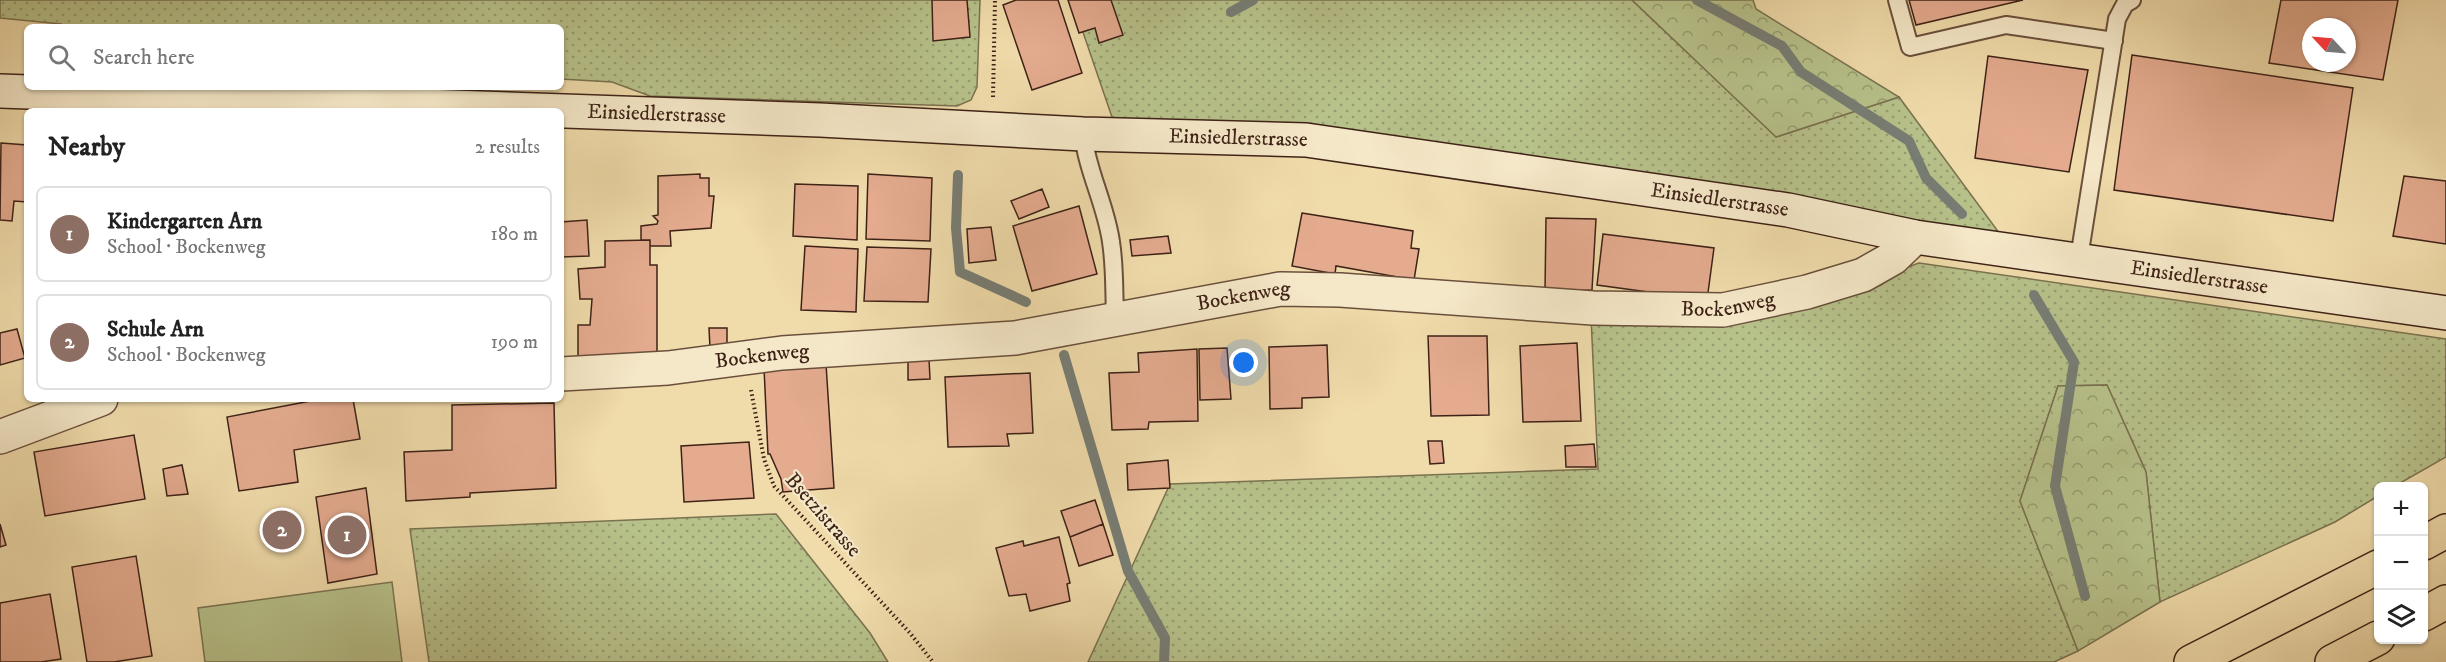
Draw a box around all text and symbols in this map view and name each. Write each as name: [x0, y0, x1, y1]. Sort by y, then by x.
north arrow: [2302, 18, 2356, 72]
search box: [24, 24, 564, 90]
icon: search: [45, 41, 78, 74]
text: Search here: [93, 44, 195, 71]
street label: Einsiedlerstrasse: [587, 99, 727, 130]
street label: Einsiedlerstrasse: [1168, 123, 1308, 153]
text: Nearby: [48, 131, 125, 164]
text: 2 results: [475, 135, 540, 160]
street label: Einsiedlerstrasse: [1649, 177, 1791, 223]
text: Kindergarten Arn: [107, 208, 262, 235]
text: 1: [66, 222, 73, 247]
text: 180 m: [491, 222, 538, 247]
text: School · Bockenweg: [107, 235, 265, 260]
street label: Einsiedlerstrasse: [2129, 255, 2270, 300]
street label: Bockenweg: [1195, 276, 1291, 317]
street label: Bockenweg: [1681, 286, 1778, 323]
text: Schule Arn: [107, 316, 204, 343]
text: 2: [65, 330, 74, 355]
text: 190 m: [491, 330, 538, 355]
street label: Bockenweg: [713, 338, 811, 375]
text: School · Bockenweg: [107, 343, 265, 368]
your location: [1229, 348, 1258, 377]
street label: Bsetzistrasse: [779, 467, 867, 563]
map controls: [2374, 482, 2428, 644]
button: +: [2374, 482, 2428, 536]
pin: 2: [262, 508, 302, 552]
pin: 1: [328, 512, 366, 558]
button: −: [2374, 536, 2428, 590]
button: layers: [2374, 590, 2428, 644]

